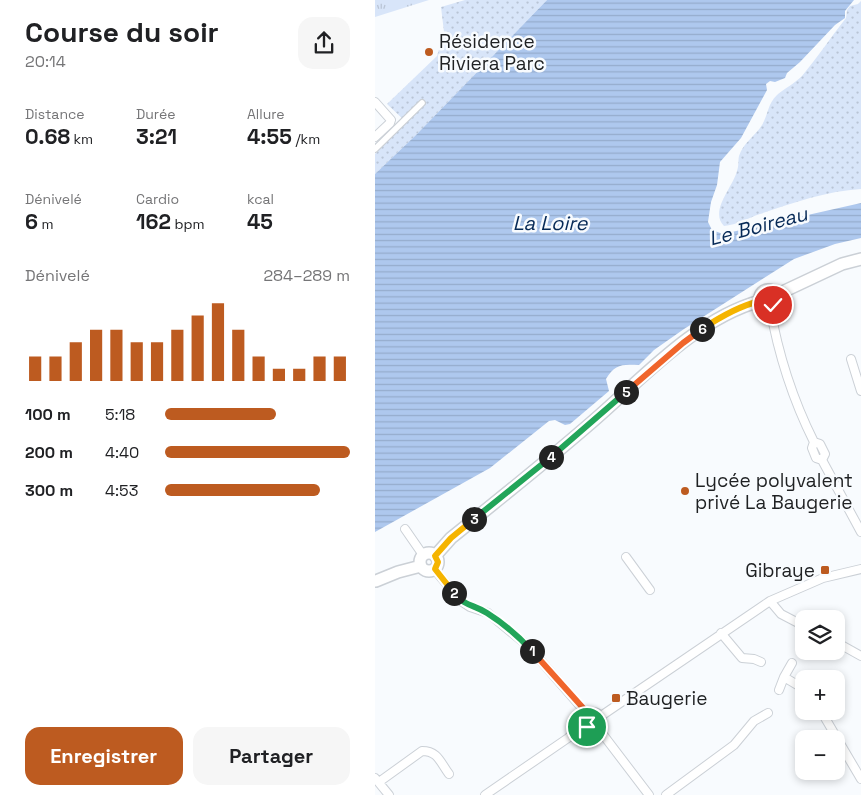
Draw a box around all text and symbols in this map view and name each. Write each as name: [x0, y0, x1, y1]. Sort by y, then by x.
text: Course du soir: [25, 14, 219, 50]
button: share: [298, 17, 350, 69]
place label: Résidence Riviera Parc: [439, 29, 545, 76]
marker: Résidence Riviera Parc: [423, 46, 435, 58]
text: 20:14: [25, 51, 66, 72]
text: Distance: [25, 105, 85, 123]
text: Durée: [136, 105, 175, 123]
text: Allure: [247, 105, 285, 123]
text: 0.68: [25, 123, 70, 150]
text: 3:21: [136, 123, 177, 150]
text: 4:55: [247, 123, 292, 150]
text: km: [70, 130, 93, 148]
text: /km: [292, 130, 320, 148]
text: Dénivelé: [25, 190, 82, 208]
text: Cardio: [136, 190, 179, 208]
text: kcal: [247, 190, 274, 208]
water label: Le Boireau: [706, 200, 812, 252]
text: 6: [25, 208, 38, 235]
text: 162: [136, 208, 171, 235]
text: 45: [247, 208, 273, 235]
water label: La Loire: [513, 210, 588, 236]
text: m: [38, 215, 54, 233]
text: bpm: [171, 215, 205, 233]
text: Dénivelé: [25, 265, 90, 286]
text: 284–289 m: [263, 265, 350, 286]
pin: [752, 284, 794, 326]
icon: check: [759, 291, 787, 319]
pin: 6: [689, 316, 715, 342]
text: 6: [698, 320, 707, 338]
pin: 5: [613, 380, 639, 404]
text: 5: [622, 383, 631, 401]
text: 100 m: [25, 404, 71, 425]
text: 5:18: [105, 404, 135, 425]
text: 200 m: [25, 442, 73, 463]
text: 4:40: [105, 442, 139, 463]
pin: 4: [539, 444, 563, 470]
text: 4: [547, 448, 556, 466]
place label: Lycée polyvalent privé La Baugerie: [695, 468, 853, 515]
text: 300 m: [25, 480, 73, 501]
text: 4:53: [105, 480, 138, 501]
marker: Lycée polyvalent privé La Baugerie: [679, 485, 691, 497]
pin: 3: [461, 506, 487, 532]
text: 3: [470, 510, 479, 528]
place label: Gibraye: [745, 558, 815, 583]
marker: Gibraye: [819, 564, 831, 576]
pin: 2: [441, 580, 467, 606]
text: 2: [450, 584, 459, 602]
map controls: [795, 610, 845, 780]
button: layers: [795, 610, 845, 660]
pin: 1: [519, 638, 545, 664]
text: 1: [529, 642, 536, 660]
button: +: [795, 670, 845, 720]
place label: Baugerie: [626, 686, 707, 711]
marker: Baugerie: [610, 692, 622, 704]
pin: [566, 706, 608, 748]
icon: arrive: [573, 713, 601, 741]
button: Enregistrer: [25, 727, 183, 785]
button: Partager: [193, 727, 350, 785]
button: −: [795, 730, 845, 780]

